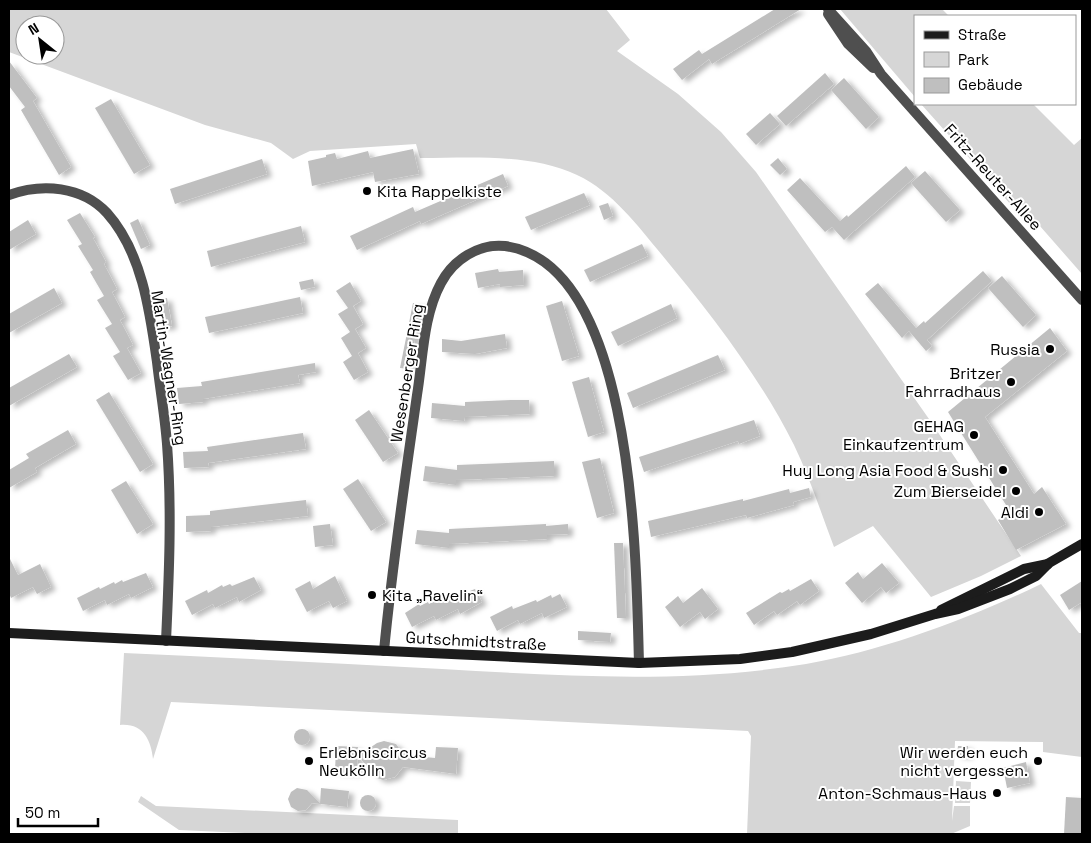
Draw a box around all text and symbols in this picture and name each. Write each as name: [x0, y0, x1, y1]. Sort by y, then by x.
north arrow: [15, 15, 65, 65]
legend: [914, 15, 1076, 105]
text: N: [25, 19, 42, 39]
text: Straße: [958, 25, 1007, 44]
text: Park: [958, 50, 989, 69]
text: Gebäude: [958, 75, 1023, 94]
street label: Fritz-Reuter-Allee: [939, 119, 1047, 235]
place label: Kita Rappelkiste: [377, 181, 502, 202]
marker: Kita Rappelkiste: [361, 185, 373, 197]
street label: Martin-Wagner-Ring: [146, 289, 192, 447]
street label: Wesenberger Ring: [386, 302, 428, 444]
place label: Russia: [990, 339, 1040, 360]
marker: Russia: [1044, 343, 1056, 355]
place label: Britzer Fahrradhaus: [905, 363, 1001, 402]
marker: Britzer Fahrradhaus: [1005, 376, 1017, 388]
place label: GEHAG Einkaufzentrum: [843, 416, 964, 455]
marker: GEHAG Einkaufzentrum: [968, 429, 980, 441]
place label: Huy Long Asia Food & Sushi: [782, 460, 993, 481]
marker: Huy Long Asia Food & Sushi: [997, 464, 1009, 476]
place label: Zum Bierseidel: [894, 481, 1006, 502]
marker: Zum Bierseidel: [1010, 485, 1022, 497]
place label: Aldi: [1001, 502, 1029, 523]
marker: Aldi: [1033, 506, 1045, 518]
place label: Kita „Ravelin“: [382, 585, 483, 606]
marker: Kita „Ravelin“: [366, 589, 378, 601]
street label: Gutschmidtstraße: [405, 627, 547, 655]
place label: Erlebniscircus Neukölln: [319, 742, 427, 781]
place label: Wir werden euch nicht vergessen.: [900, 742, 1028, 781]
marker: Erlebniscircus Neukölln: [303, 755, 315, 767]
marker: Wir werden euch nicht vergessen.: [1032, 755, 1044, 767]
place label: Anton-Schmaus-Haus: [818, 783, 987, 804]
marker: Anton-Schmaus-Haus: [991, 787, 1003, 799]
scale bar: [18, 796, 98, 828]
text: 50 m: [25, 803, 60, 822]

